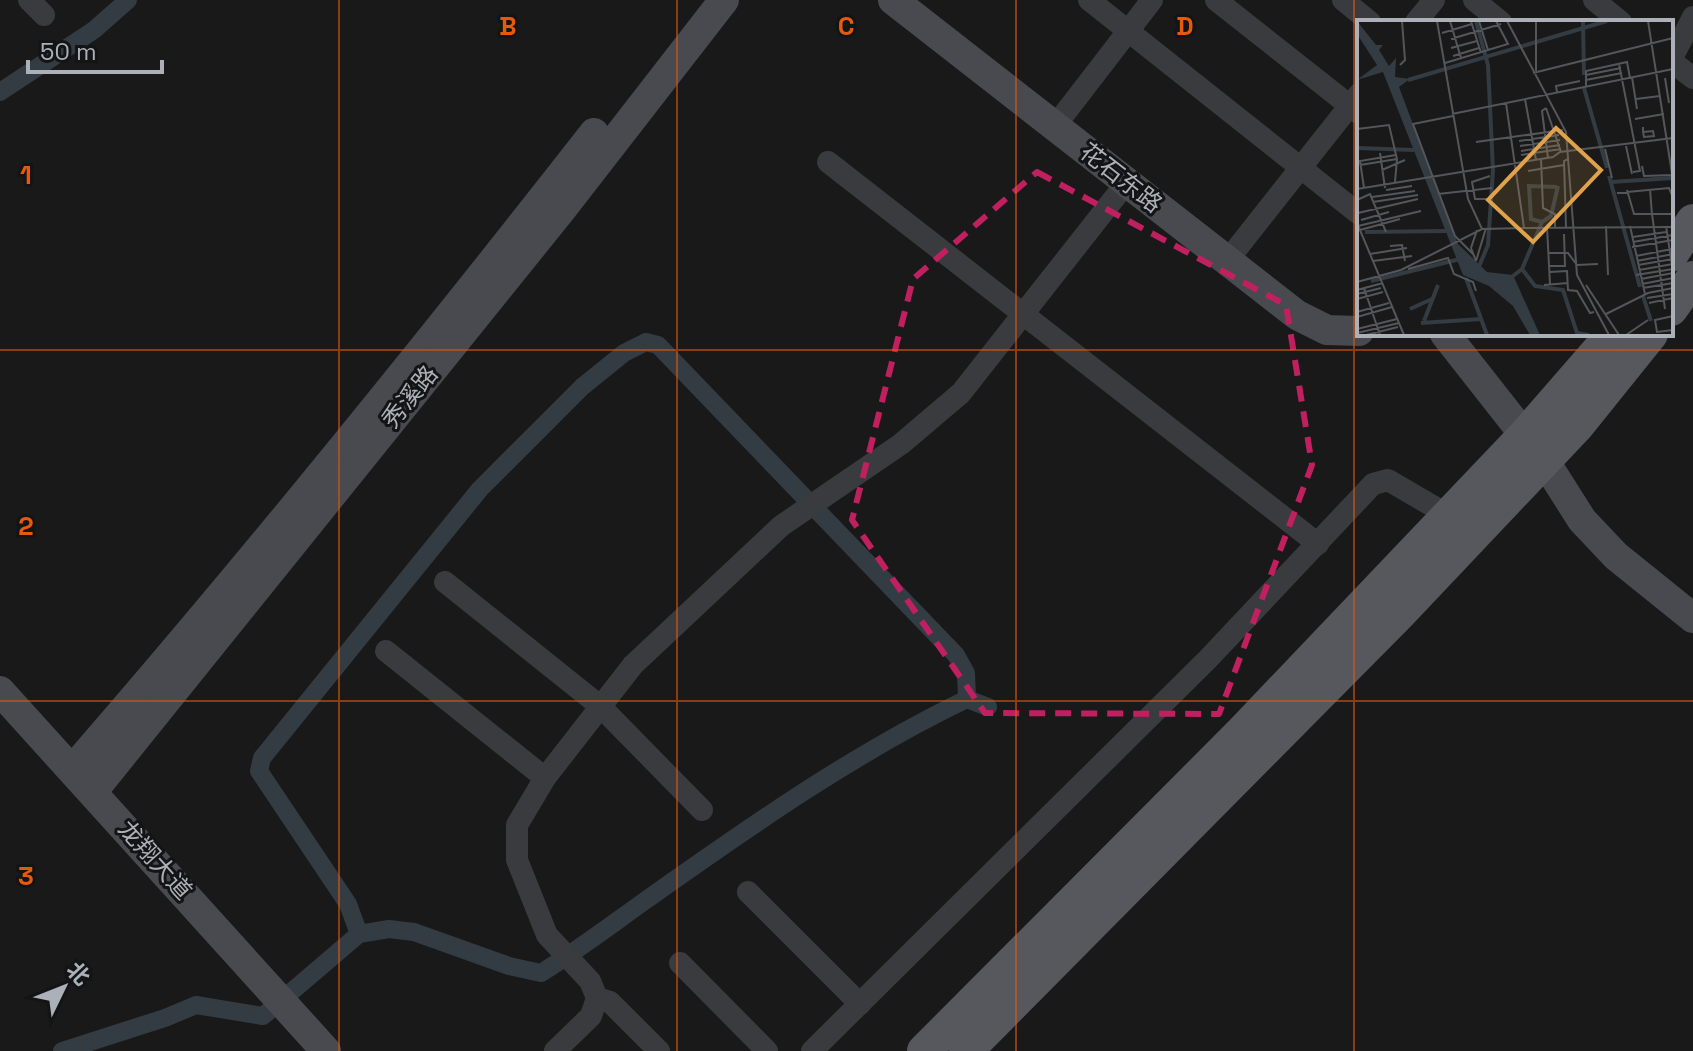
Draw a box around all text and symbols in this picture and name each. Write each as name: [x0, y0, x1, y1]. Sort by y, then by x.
text: B: [499, 9, 517, 43]
text: C: [838, 9, 854, 43]
text: D: [1176, 9, 1194, 43]
inset map: [1357, 20, 1673, 336]
scale bar: [28, 24, 162, 74]
text: 50 m: [40, 36, 97, 67]
street label: 花石东路: [1074, 136, 1169, 219]
text: 1: [20, 158, 32, 192]
street label: 秀溪路: [375, 359, 444, 434]
text: 2: [18, 509, 34, 543]
street label: 龙翔大道: [112, 814, 199, 906]
text: 3: [18, 859, 34, 893]
north arrow: [24, 947, 104, 1027]
text: 北: [61, 956, 96, 991]

